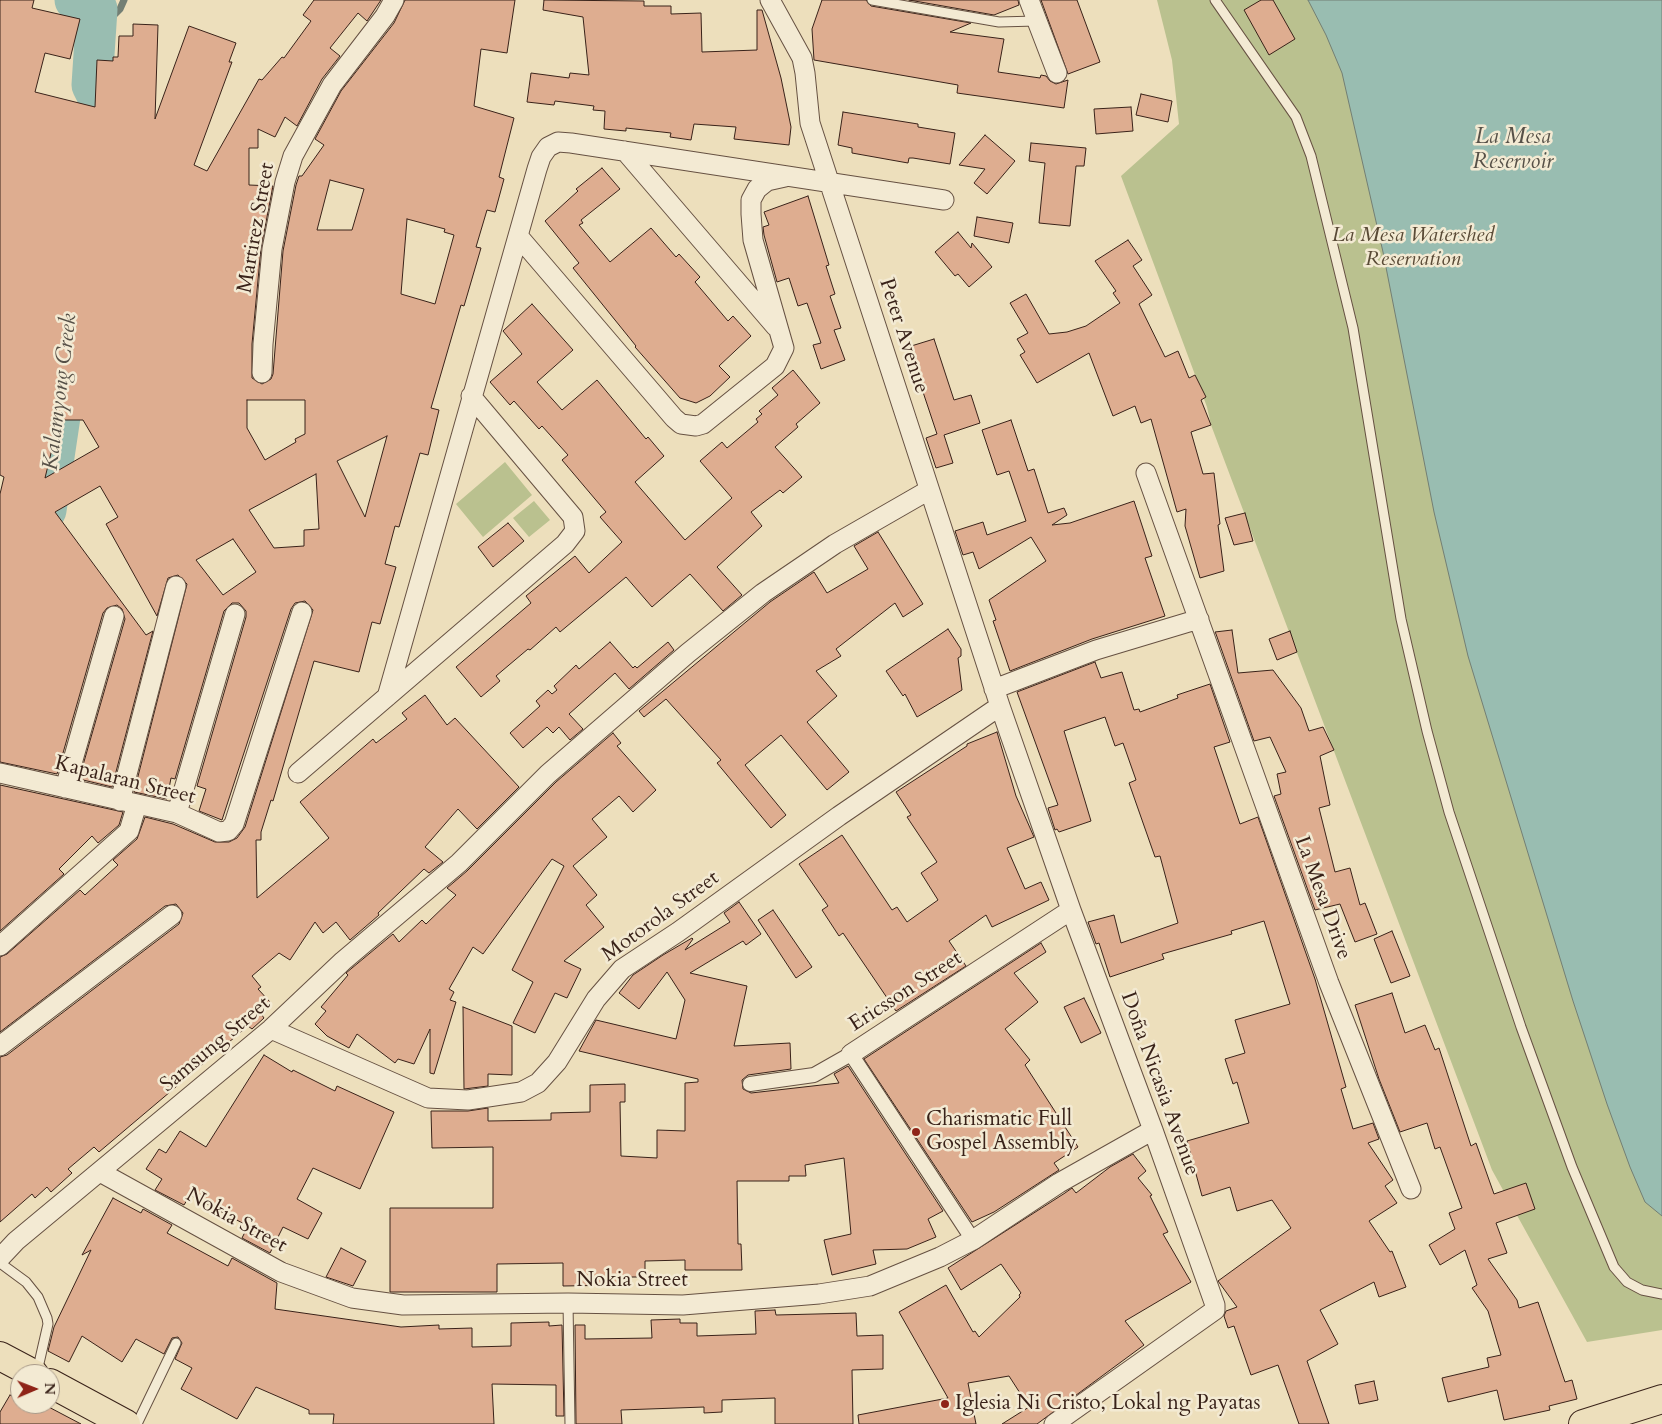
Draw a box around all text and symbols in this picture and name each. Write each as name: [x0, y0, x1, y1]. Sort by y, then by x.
water label: La Mesa Reservoir: [1473, 125, 1553, 176]
street label: Martirez Street: [233, 161, 281, 295]
park label: La Mesa Watershed Reservation: [1332, 223, 1494, 273]
street label: Peter Avenue: [873, 275, 933, 397]
water label: Kalamyong Creek: [38, 312, 84, 472]
street label: Kapalaran Street: [52, 751, 198, 811]
street label: La Mesa Drive: [1288, 833, 1356, 963]
street label: Motorola Street: [597, 866, 725, 968]
street label: Ericsson Street: [845, 946, 967, 1038]
street label: Doña Nicasia Avenue: [1114, 989, 1204, 1179]
street label: Samsung Street: [156, 992, 276, 1098]
place label: Charismatic Full Gospel Assembly: [926, 1107, 1077, 1157]
marker: Charismatic Full Gospel Assembly: [910, 1126, 922, 1138]
street label: Nokia Street: [181, 1183, 291, 1259]
street label: Nokia Street: [576, 1268, 688, 1294]
north arrow: [10, 1364, 60, 1414]
text: N: [40, 1383, 59, 1395]
place label: Iglesia Ni Cristo, Lokal ng Payatas: [955, 1391, 1261, 1417]
marker: Iglesia Ni Cristo, Lokal ng Payatas: [939, 1398, 951, 1410]

